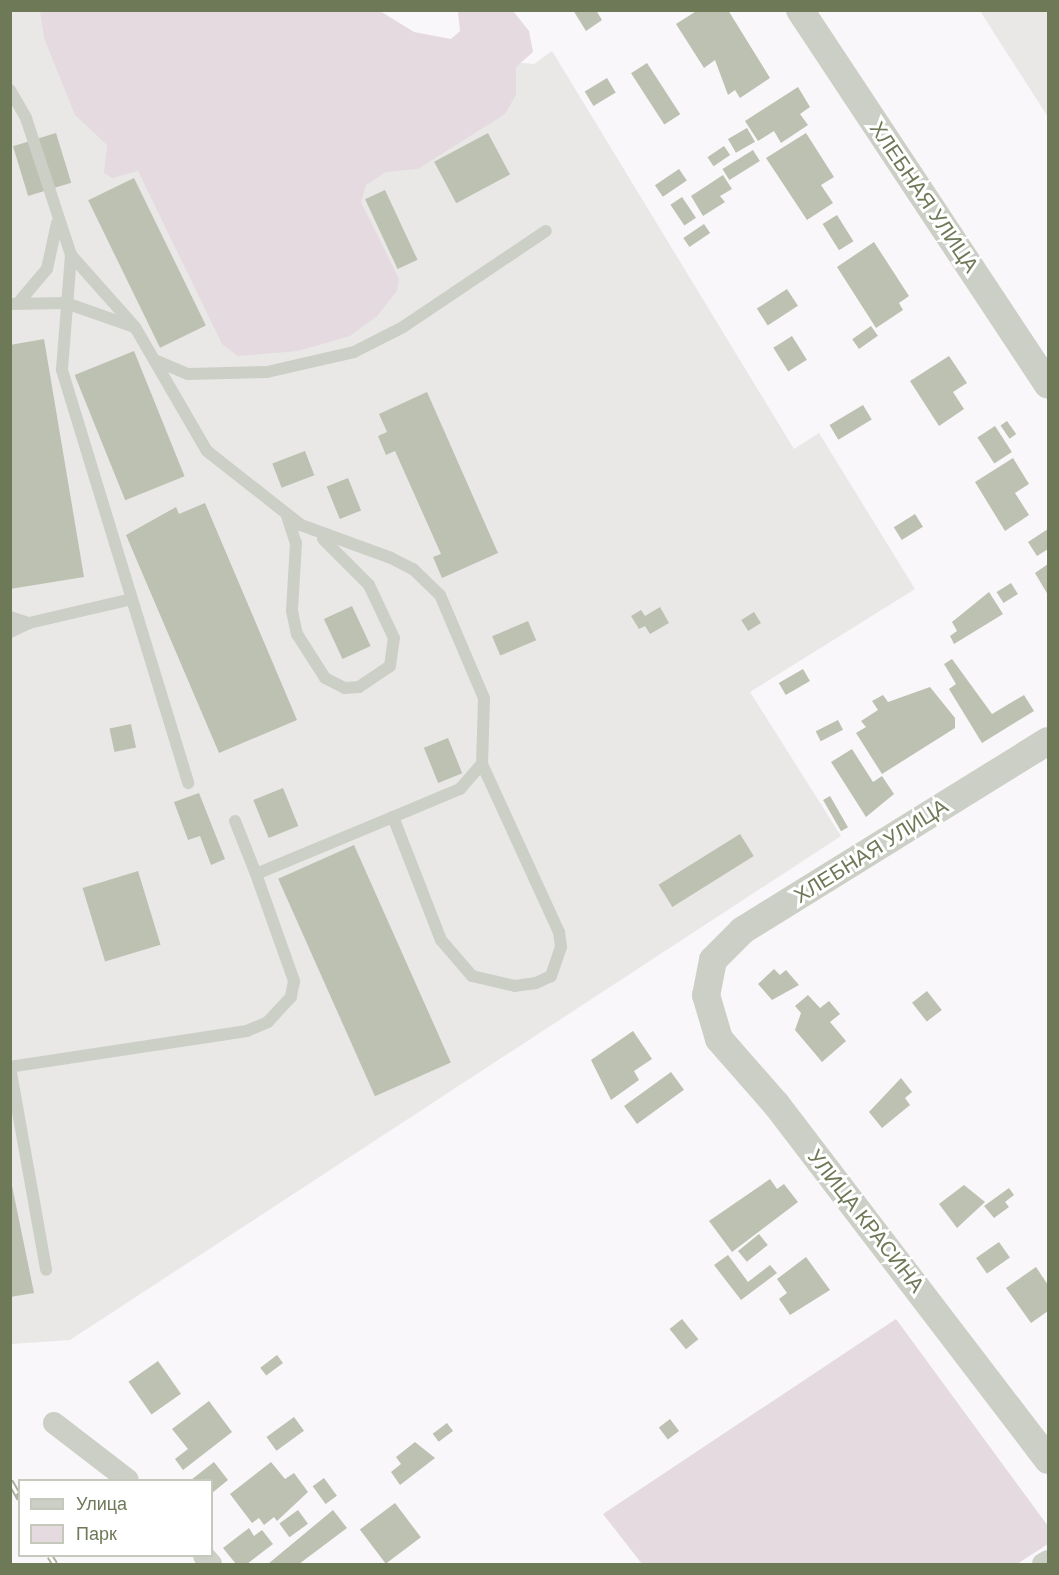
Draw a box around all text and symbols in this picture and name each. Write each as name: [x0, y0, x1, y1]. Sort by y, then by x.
street label: ХЛЕБНАЯ УЛИЦА: [864, 117, 984, 277]
street label: ХЛЕБНАЯ УЛИЦА: [789, 794, 953, 908]
street label: УЛИЦА КРАСИНА: [802, 1145, 930, 1297]
legend: [18, 1479, 213, 1557]
text: Улица: [76, 1492, 127, 1516]
text: Парк: [76, 1522, 117, 1546]

